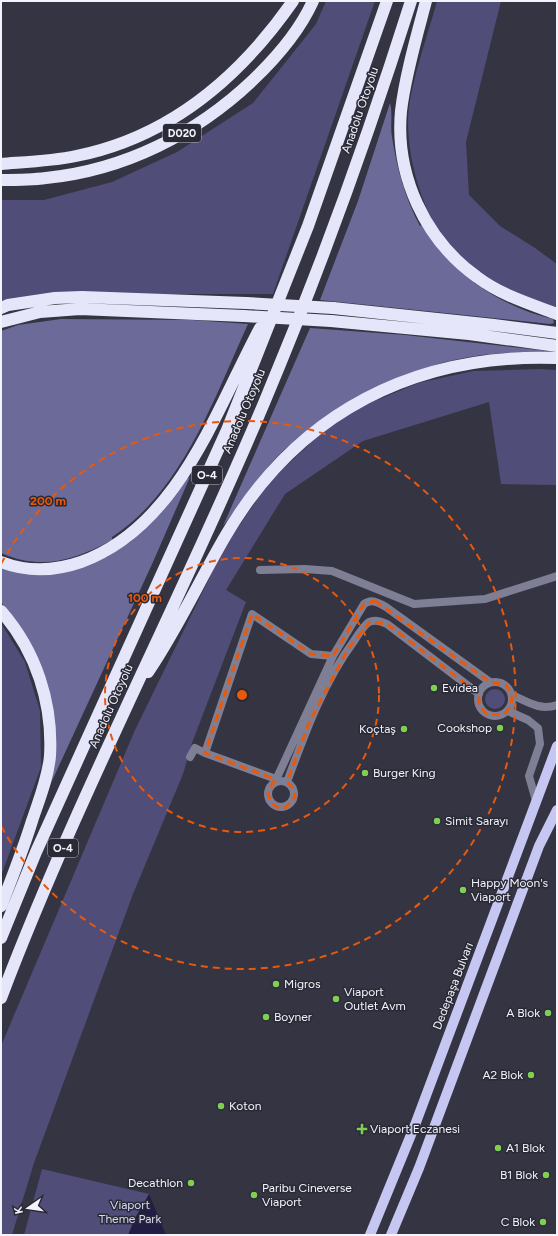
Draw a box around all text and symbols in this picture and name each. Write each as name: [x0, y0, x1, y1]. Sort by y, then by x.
street label: Anadolu Otoyolu: [339, 65, 381, 155]
road number: D020: [163, 124, 201, 142]
street label: Anadolu Otoyolu: [220, 367, 268, 455]
road number: O-4: [192, 466, 222, 484]
text: 200 m: [30, 494, 66, 508]
text: 100 m: [128, 591, 162, 605]
street label: Anadolu Otoyolu: [86, 662, 136, 750]
place label: Evidea: [442, 681, 478, 695]
marker: Evidea: [429, 683, 439, 693]
centre of rings: [235, 688, 249, 702]
place label: Cookshop: [437, 721, 492, 735]
place label: Koçtaş: [359, 722, 396, 736]
marker: Cookshop: [495, 723, 505, 733]
marker: Koçtaş: [399, 724, 409, 734]
place label: Burger King: [373, 766, 436, 780]
marker: Burger King: [360, 768, 370, 778]
place label: Simit Sarayı: [445, 814, 508, 828]
marker: Simit Sarayı: [432, 816, 442, 826]
road number: O-4: [48, 839, 78, 857]
place label: Happy Moon's Viaport: [471, 876, 549, 904]
marker: Happy Moon's Viaport: [458, 885, 468, 895]
street label: Dedepaşa Bulvarı: [430, 941, 476, 1031]
place label: Migros: [284, 977, 321, 991]
marker: Migros: [271, 979, 281, 989]
place label: Viaport Outlet Avm: [344, 985, 406, 1013]
marker: Viaport Outlet Avm: [331, 994, 341, 1004]
place label: A Blok: [506, 1006, 540, 1020]
marker: A Blok: [543, 1008, 553, 1018]
place label: Boyner: [274, 1010, 312, 1024]
marker: Boyner: [261, 1012, 271, 1022]
place label: A2 Blok: [482, 1068, 523, 1082]
marker: A2 Blok: [526, 1070, 536, 1080]
place label: Koton: [229, 1099, 262, 1113]
marker: Koton: [216, 1101, 226, 1111]
place label: Viaport Eczanesi: [370, 1122, 460, 1136]
marker: Viaport Eczanesi: [357, 1124, 367, 1134]
place label: A1 Blok: [506, 1141, 545, 1155]
marker: A1 Blok: [493, 1143, 503, 1153]
place label: B1 Blok: [500, 1168, 538, 1182]
marker: B1 Blok: [541, 1170, 551, 1180]
place label: Decathlon: [128, 1176, 183, 1190]
marker: Decathlon: [186, 1178, 196, 1188]
place label: Paribu Cineverse Viaport: [262, 1181, 352, 1209]
north arrow: [8, 1188, 48, 1228]
marker: Paribu Cineverse Viaport: [249, 1190, 259, 1200]
park label: Viaport Theme Park: [99, 1198, 161, 1226]
text: K: [11, 1204, 26, 1215]
place label: C Blok: [501, 1215, 535, 1229]
marker: C Blok: [538, 1217, 548, 1227]

